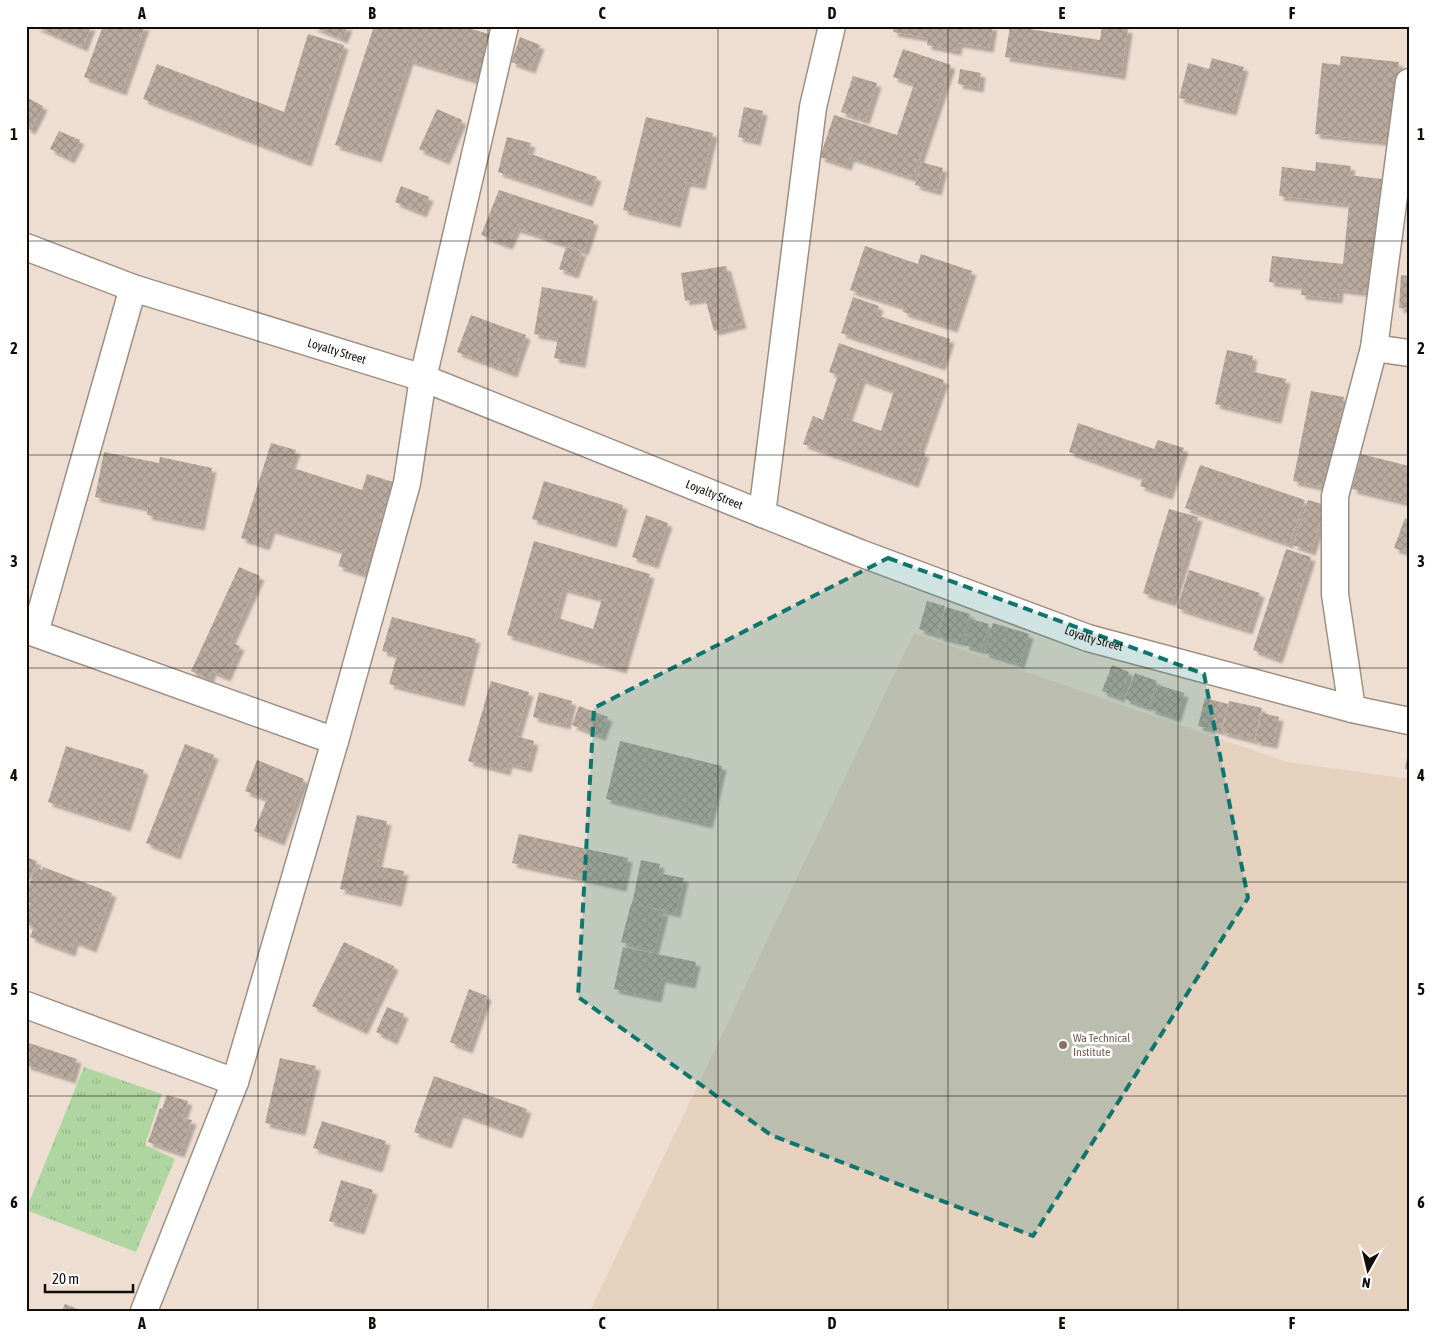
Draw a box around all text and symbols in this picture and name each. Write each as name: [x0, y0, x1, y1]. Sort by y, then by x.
text: A: [137, 4, 146, 22]
text: B: [368, 4, 376, 22]
text: C: [598, 4, 606, 22]
text: D: [828, 4, 837, 22]
text: E: [1059, 4, 1066, 22]
text: F: [1289, 4, 1296, 22]
text: 1: [10, 125, 18, 143]
text: 1: [1417, 125, 1425, 143]
street label: Loyalty Street: [306, 336, 368, 367]
text: 2: [10, 339, 18, 357]
text: 2: [1417, 339, 1425, 357]
street label: Loyalty Street: [684, 477, 745, 513]
text: 3: [10, 552, 18, 570]
text: 3: [1417, 552, 1425, 570]
street label: Loyalty Street: [1063, 623, 1125, 654]
text: 4: [9, 766, 18, 784]
text: 4: [1416, 766, 1425, 784]
text: 5: [10, 980, 18, 998]
text: 5: [1417, 980, 1425, 998]
place label: Wa Technical Institute: [1073, 1031, 1131, 1059]
marker: Wa Technical Institute: [1057, 1039, 1069, 1051]
text: 6: [10, 1193, 18, 1211]
text: 6: [1417, 1193, 1425, 1211]
north arrow: [1342, 1244, 1392, 1294]
scale bar: [45, 1262, 132, 1294]
text: 20 m: [52, 1270, 79, 1287]
text: N: [1361, 1274, 1371, 1291]
text: A: [137, 1314, 146, 1332]
text: B: [368, 1314, 376, 1332]
text: C: [598, 1314, 606, 1332]
text: D: [828, 1314, 837, 1332]
text: E: [1059, 1314, 1066, 1332]
text: F: [1289, 1314, 1296, 1332]

